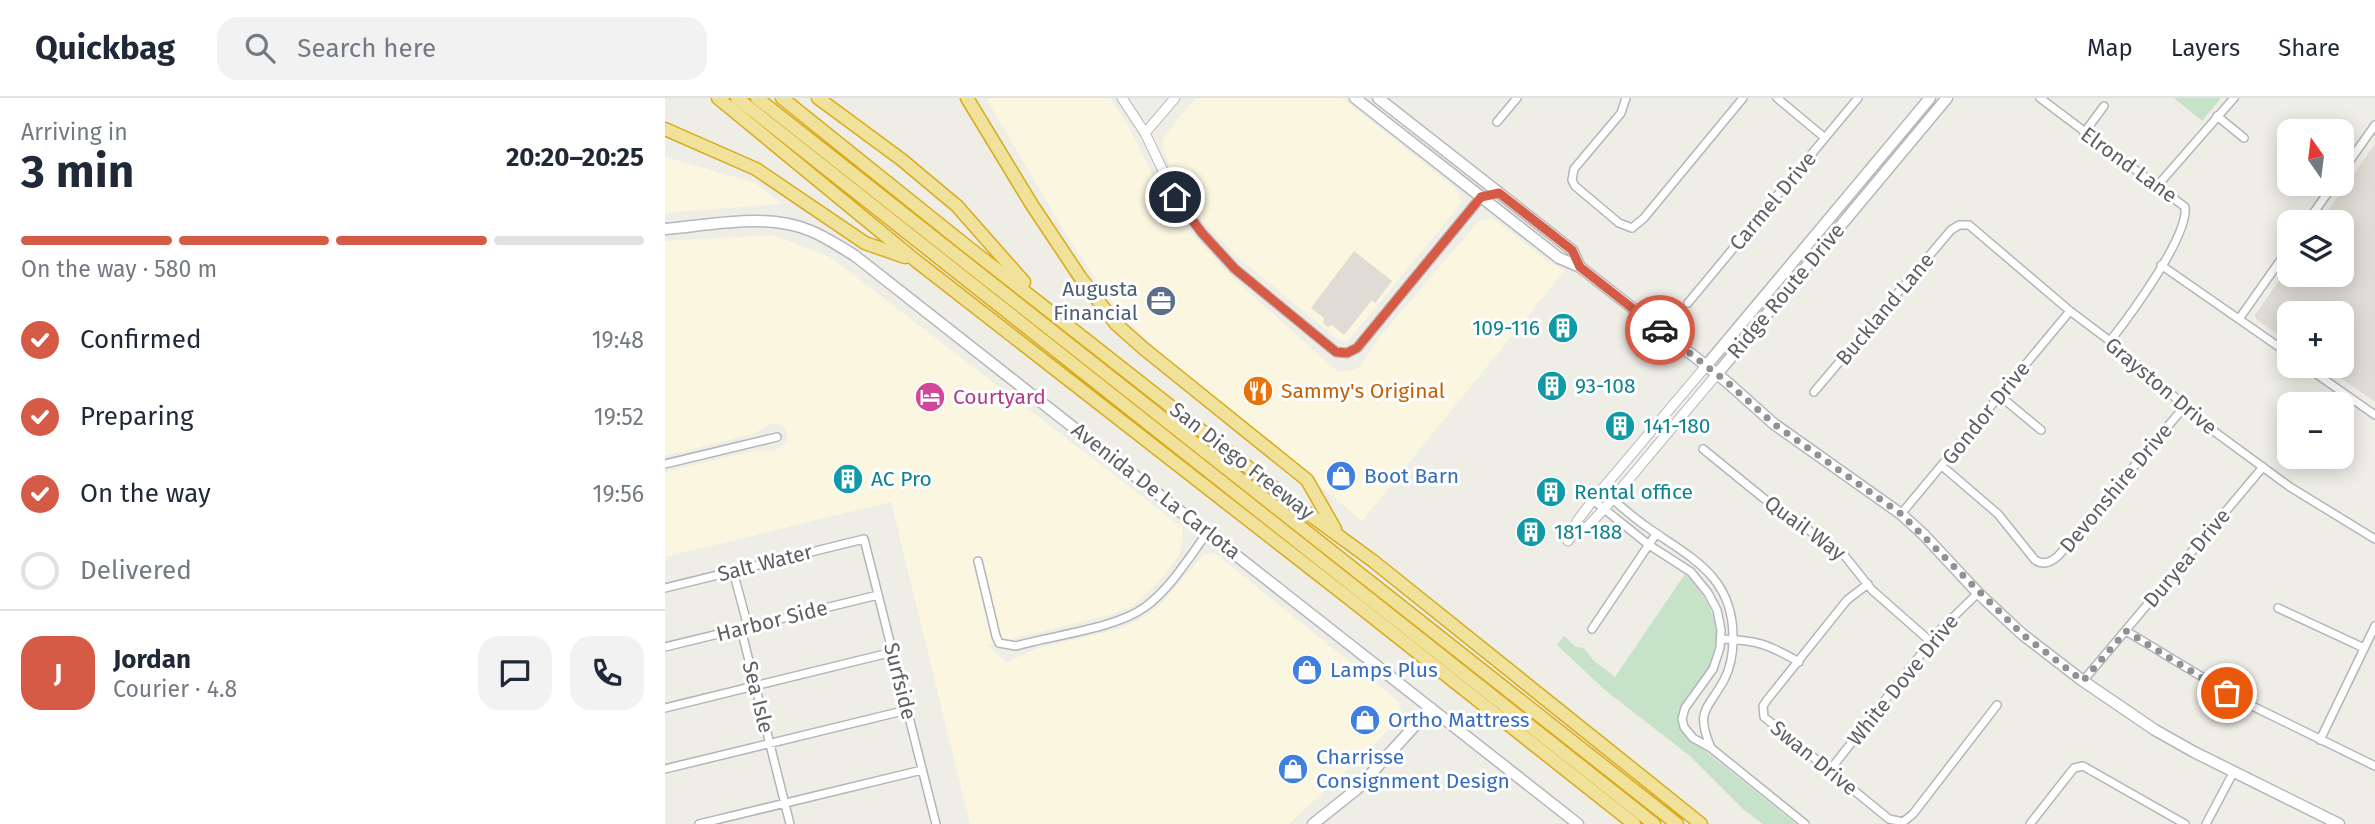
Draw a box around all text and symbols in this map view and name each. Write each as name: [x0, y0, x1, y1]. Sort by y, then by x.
search box: [217, 17, 707, 80]
text: Quickbag: [35, 28, 175, 68]
icon: search: [241, 29, 279, 67]
text: Search here: [297, 33, 436, 64]
text: Map: [2087, 34, 2133, 62]
text: Layers: [2171, 34, 2240, 62]
text: Share: [2278, 34, 2340, 62]
text: Arriving in: [21, 118, 128, 146]
north arrow: [2277, 119, 2354, 196]
map controls: [2277, 119, 2354, 469]
street label: Elrond Lane: [2076, 121, 2182, 209]
text: 20:20–20:25: [506, 142, 644, 173]
text: 3 min: [21, 144, 134, 199]
street label: Carmel Drive: [1724, 146, 1822, 256]
pin: [1145, 167, 1205, 227]
icon: home: [1156, 178, 1194, 216]
button: layers: [2277, 210, 2354, 287]
street label: Ridge Route Drive: [1722, 218, 1850, 364]
street label: Buckland Lane: [1830, 247, 1940, 371]
text: On the way · 580 m: [21, 255, 217, 283]
place label: Augusta Financial: [1053, 276, 1138, 326]
office icon: Augusta Financial: [1144, 284, 1178, 318]
courier: [1625, 295, 1695, 365]
button: +: [2277, 301, 2354, 378]
building icon: 109-116: [1546, 311, 1580, 345]
icon: car: [1641, 311, 1679, 349]
place label: 109-116: [1472, 315, 1540, 341]
icon: check: [21, 321, 59, 359]
text: Confirmed: [80, 324, 201, 355]
text: 19:48: [592, 326, 644, 354]
street label: Grayston Drive: [2100, 332, 2222, 440]
street label: Gondor Drive: [1936, 356, 2036, 470]
building icon: 93-108: [1535, 369, 1569, 403]
place label: 93-108: [1575, 373, 1635, 399]
restaurant icon: Sammy's Original: [1241, 374, 1275, 408]
place label: Sammy's Original: [1281, 378, 1445, 404]
hotel icon: Courtyard: [913, 380, 947, 414]
place label: Courtyard: [953, 384, 1046, 410]
button: −: [2277, 392, 2354, 469]
street label: San Diego Freeway: [1165, 397, 1320, 526]
icon: check: [21, 398, 59, 436]
text: Preparing: [80, 401, 193, 432]
text: 19:52: [594, 403, 644, 431]
building icon: 141-180: [1603, 409, 1637, 443]
place label: 141-180: [1643, 413, 1711, 439]
street label: Avenida De La Carlota: [1066, 417, 1246, 565]
street label: Devonshire Drive: [2054, 418, 2178, 558]
shop icon: Boot Barn: [1324, 459, 1358, 493]
building icon: AC Pro: [831, 462, 865, 496]
place label: Boot Barn: [1364, 463, 1459, 489]
place label: AC Pro: [871, 466, 932, 492]
icon: check: [21, 475, 59, 513]
building icon: Rental office: [1534, 475, 1568, 509]
text: On the way: [80, 478, 211, 509]
place label: Rental office: [1574, 479, 1693, 505]
text: 19:56: [593, 480, 644, 508]
street label: Quail Way: [1759, 490, 1851, 567]
street label: Duryea Drive: [2138, 503, 2236, 613]
building icon: 181-188: [1514, 515, 1548, 549]
place label: 181-188: [1554, 519, 1622, 545]
street label: Salt Water: [715, 539, 815, 587]
text: Delivered: [80, 555, 192, 586]
street label: Harbor Side: [714, 595, 830, 647]
street label: White Dove Drive: [1842, 609, 1964, 751]
button: chat: [478, 636, 552, 710]
button: phone: [570, 636, 644, 710]
street label: Surfside: [878, 640, 922, 722]
text: Jordan: [113, 644, 191, 675]
shop icon: Lamps Plus: [1290, 653, 1324, 687]
place label: Lamps Plus: [1330, 657, 1438, 683]
text: J: [54, 658, 62, 689]
street label: Sea Isle: [737, 658, 779, 736]
pin: [2197, 663, 2257, 723]
icon: bag: [2208, 674, 2246, 712]
text: Courier · 4.8: [113, 675, 237, 703]
shop icon: Ortho Mattress: [1348, 703, 1382, 737]
place label: Ortho Mattress: [1388, 707, 1530, 733]
street label: Swan Drive: [1765, 715, 1863, 801]
place label: Charrisse Consignment Design: [1316, 744, 1510, 794]
shop icon: Charrisse Consignment Design: [1276, 752, 1310, 786]

